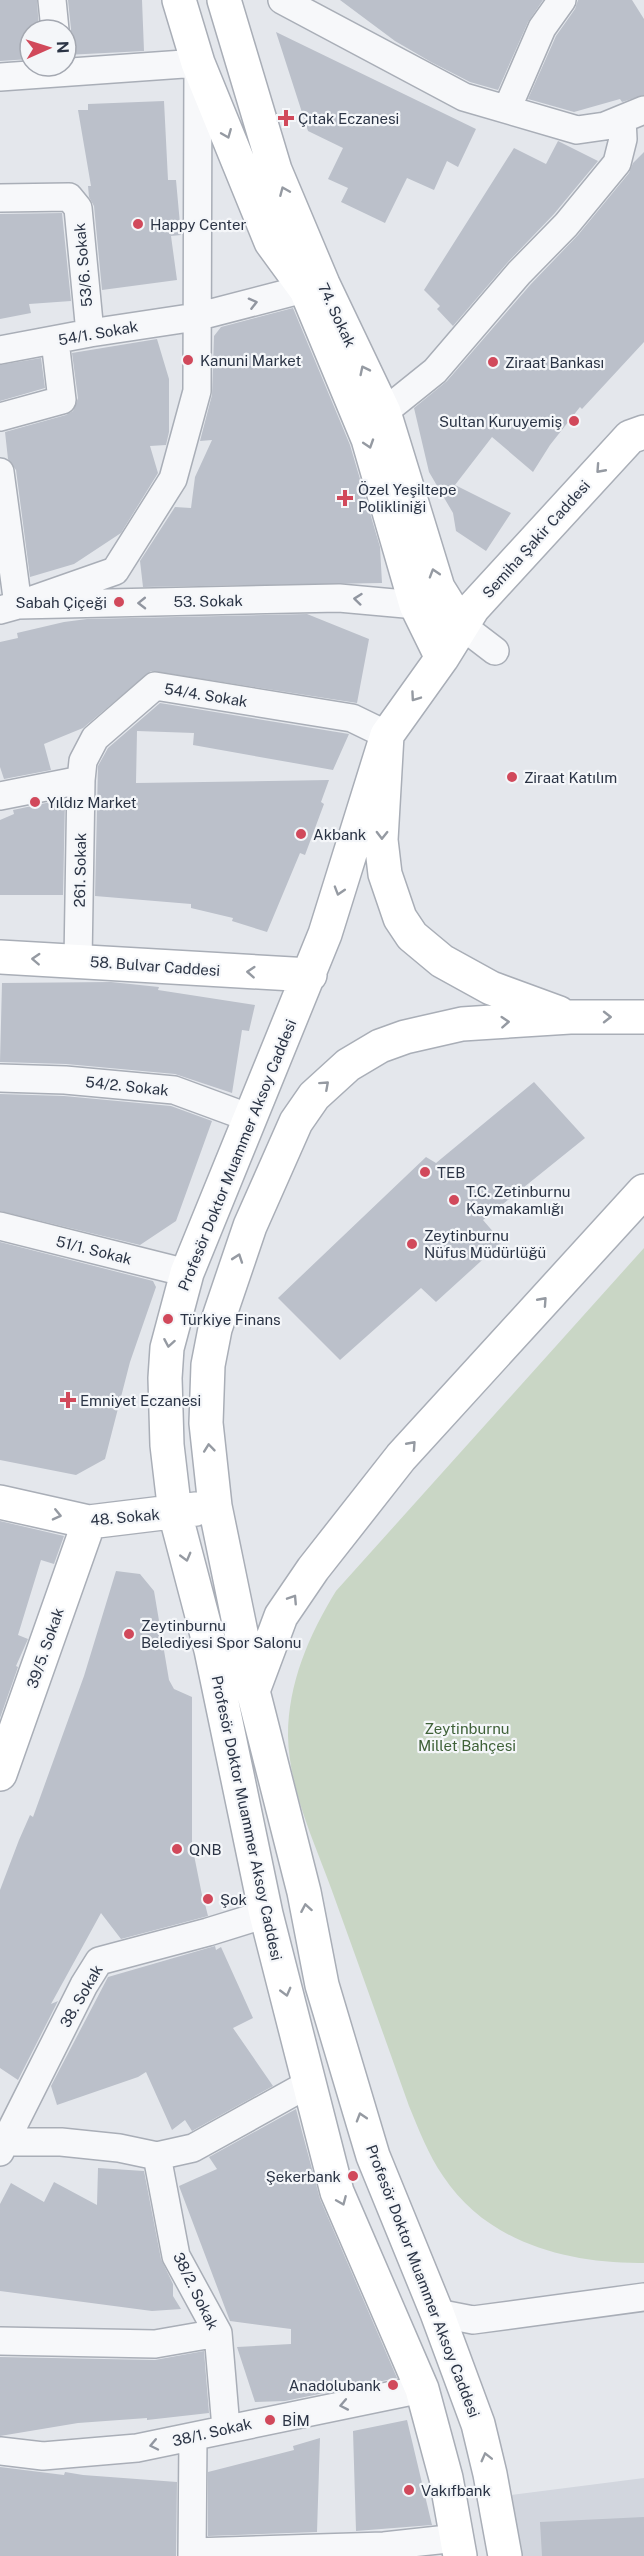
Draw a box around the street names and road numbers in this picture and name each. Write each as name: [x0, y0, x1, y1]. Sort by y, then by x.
street label: 53/6. Sokak: [71, 222, 95, 308]
street label: 74. Sokak: [315, 280, 359, 350]
street label: 54/1. Sokak: [57, 318, 139, 348]
street label: Semiha Şakir Caddesi: [479, 477, 593, 601]
street label: 53. Sokak: [173, 592, 243, 610]
street label: 54/4. Sokak: [163, 680, 249, 710]
street label: 261. Sokak: [71, 832, 89, 908]
street label: 58. Bulvar Caddesi: [89, 953, 221, 979]
street label: Profesör Doktor Muammer Aksoy Caddesi: [175, 1017, 299, 1293]
street label: 54/2. Sokak: [85, 1073, 169, 1099]
street label: 51/1. Sokak: [54, 1232, 134, 1268]
street label: 48. Sokak: [90, 1506, 160, 1528]
street label: 39/5. Sokak: [23, 1606, 67, 1690]
street label: Profesör Doktor Muammer Aksoy Caddesi: [208, 1674, 286, 1962]
street label: 38. Sokak: [56, 1962, 106, 2030]
street label: Profesör Doktor Muammer Aksoy Caddesi: [363, 2142, 483, 2420]
street label: 38/2. Sokak: [170, 2250, 222, 2332]
street label: 38/1. Sokak: [171, 2415, 253, 2449]

